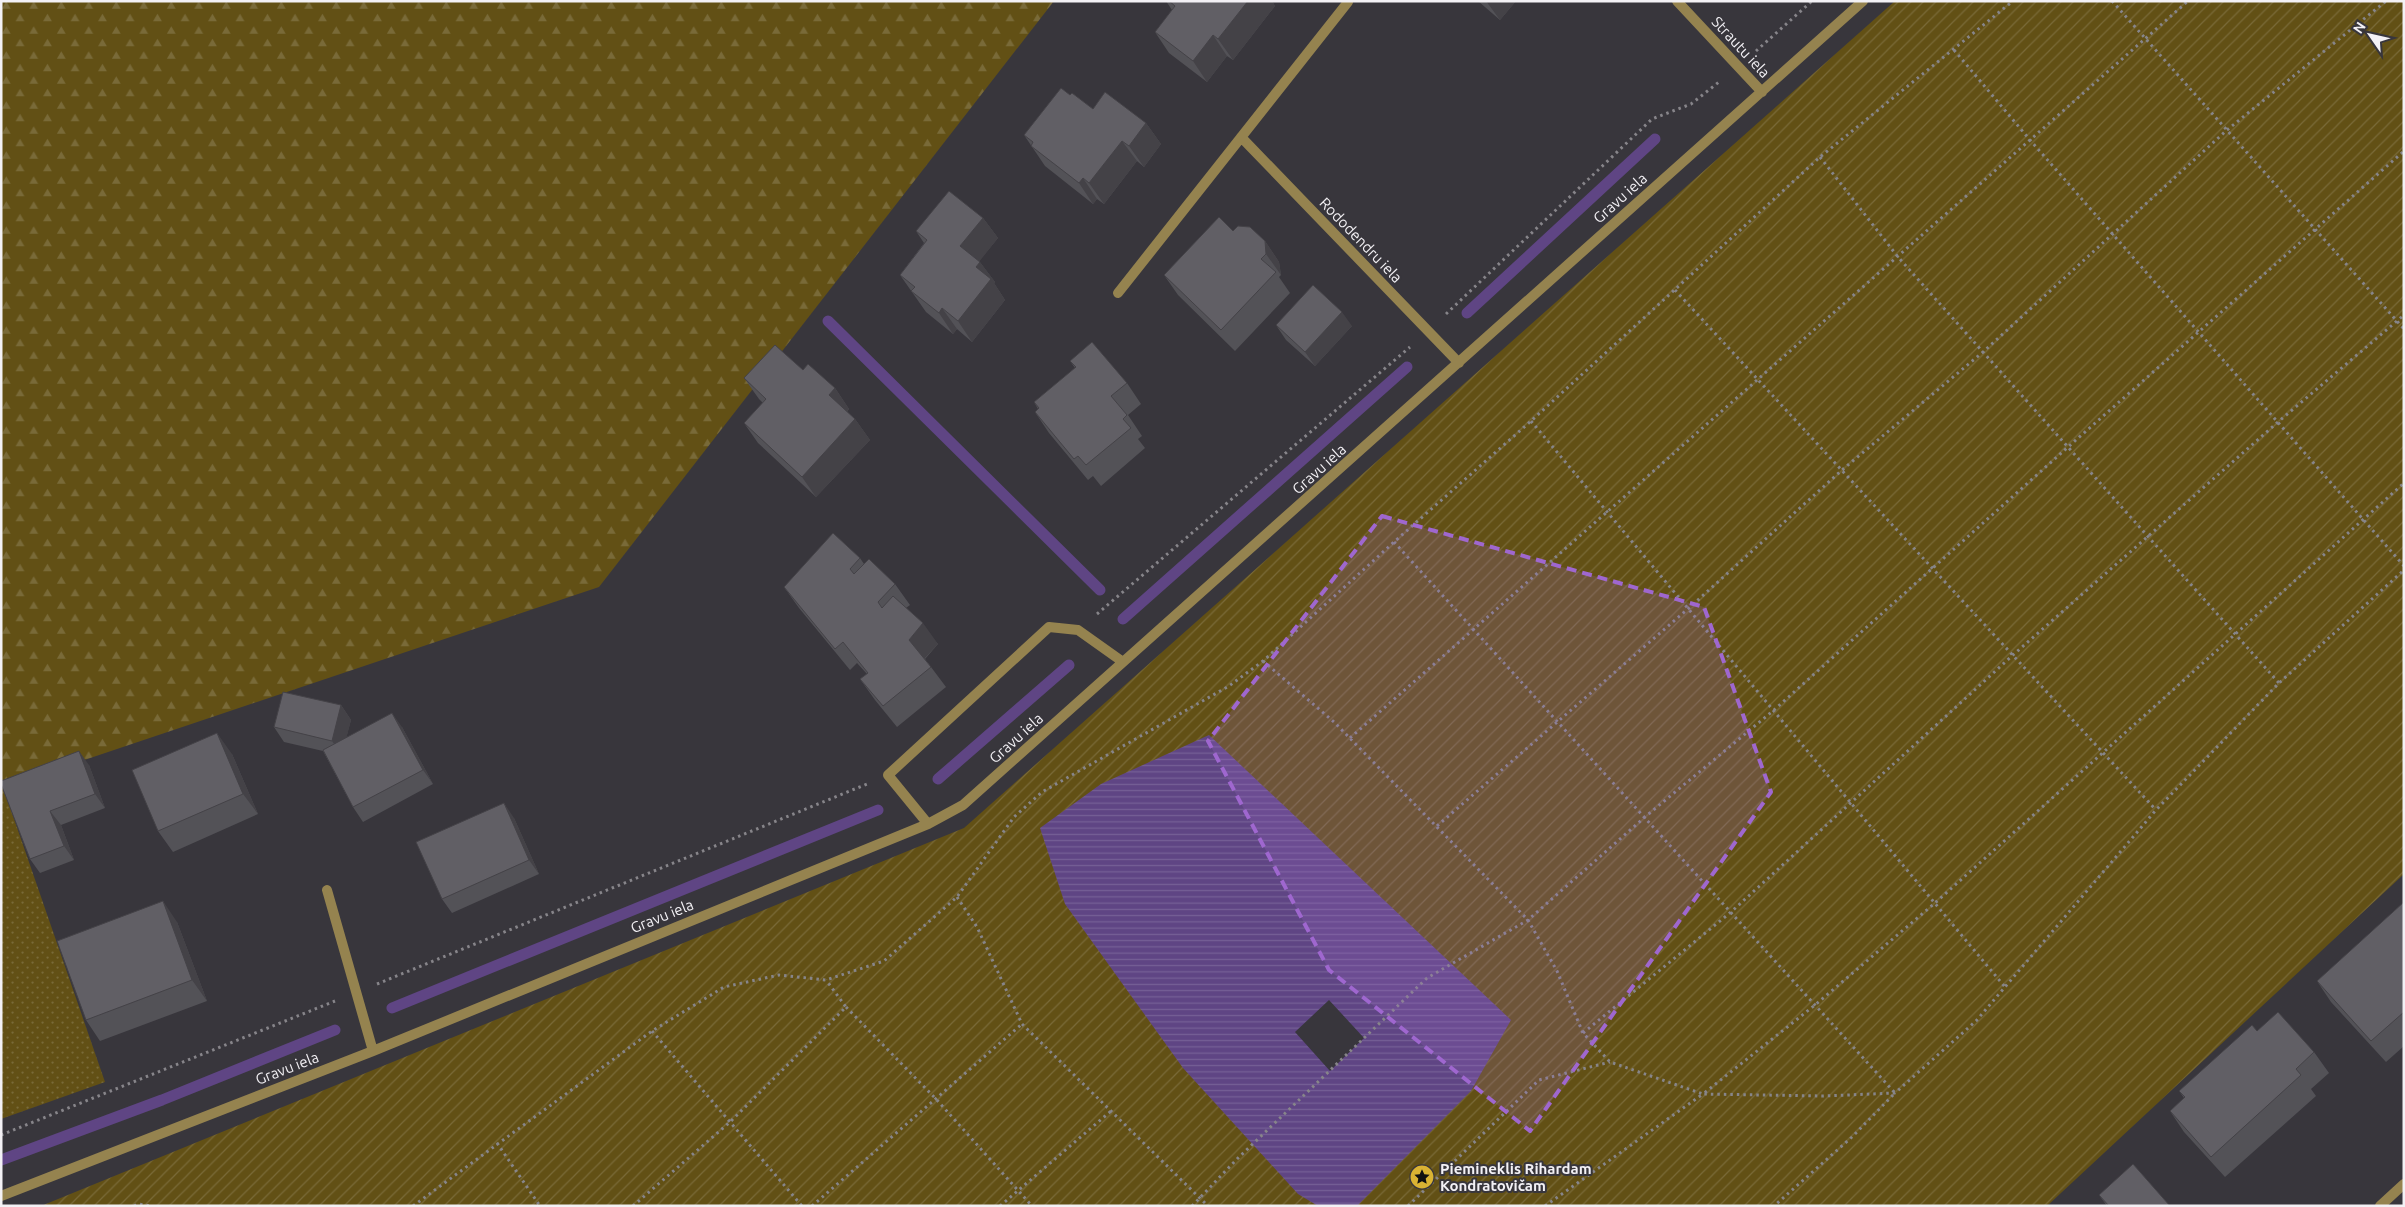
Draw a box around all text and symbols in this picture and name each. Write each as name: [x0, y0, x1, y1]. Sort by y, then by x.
north arrow: [2345, 10, 2395, 60]
street label: Strautu iela: [1708, 13, 1774, 81]
text: N: [2350, 19, 2369, 37]
street label: Gravu iela: [1590, 170, 1650, 226]
street label: Rododendru iela: [1316, 194, 1406, 286]
street label: Gravu iela: [1289, 441, 1349, 497]
street label: Gravu iela: [986, 710, 1046, 766]
street label: Gravu iela: [628, 896, 696, 936]
street label: Gravu iela: [253, 1048, 321, 1088]
place label: Piemineklis Rihardam Kondratovičam: [1440, 1160, 1592, 1194]
place icon: Piemineklis Rihardam Kondratovičam: [1409, 1164, 1435, 1190]

